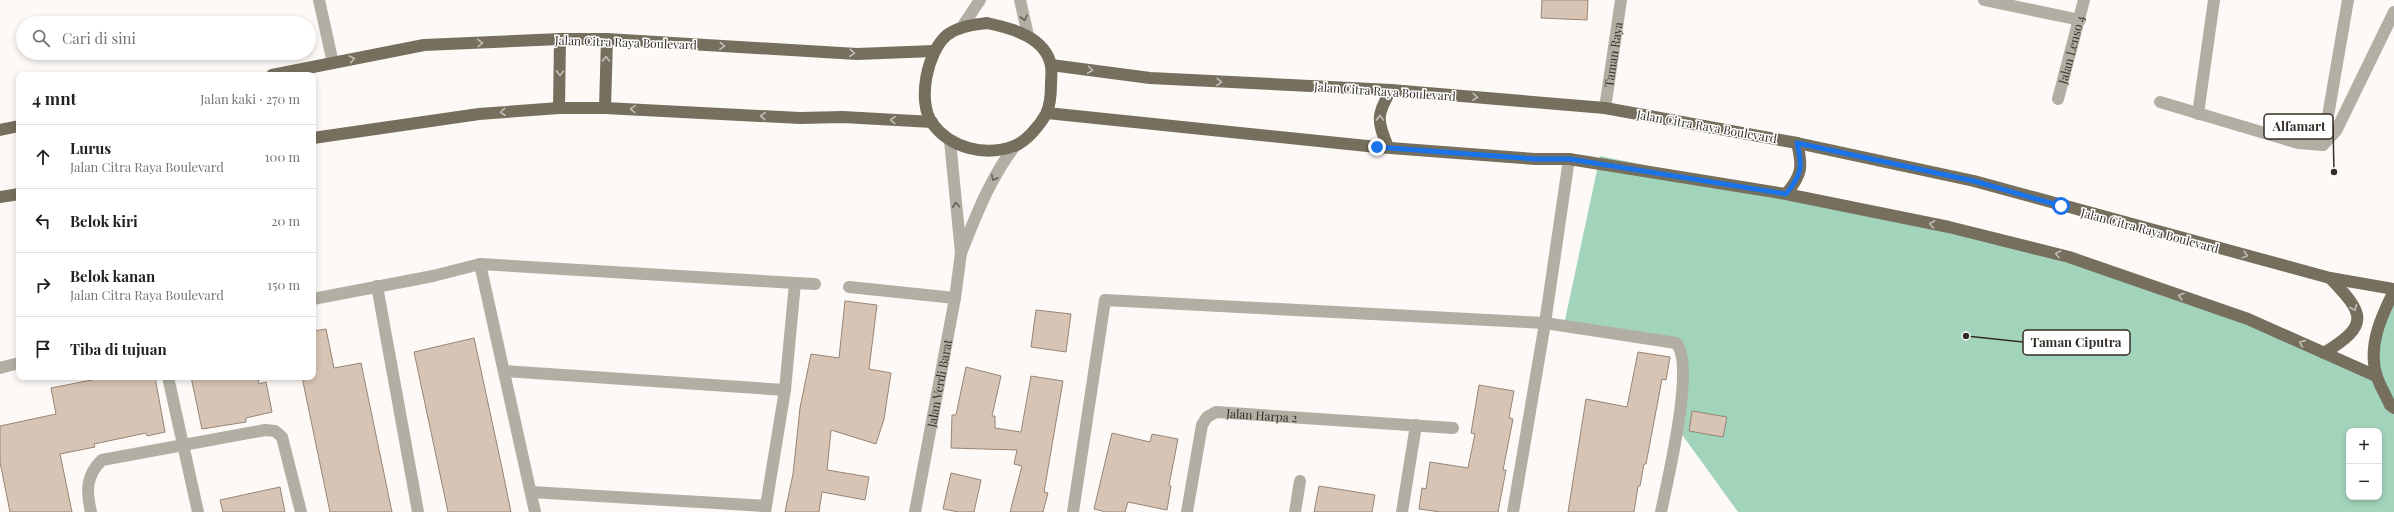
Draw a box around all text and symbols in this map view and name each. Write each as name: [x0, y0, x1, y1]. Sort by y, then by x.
one-way arrow: [1020, 14, 1028, 21]
street label: Jalan Lenso 4: [2054, 14, 2088, 87]
search box: [16, 16, 316, 60]
street label: Taman Raya: [1600, 21, 1626, 88]
icon: search: [30, 27, 52, 49]
text: Cari di sini: [62, 28, 136, 48]
street label: Jalan Citra Raya Boulevard: [554, 31, 697, 52]
one-way arrow: [477, 38, 483, 47]
one-way arrow: [719, 41, 725, 50]
one-way arrow: [849, 49, 855, 58]
one-way arrow: [348, 55, 355, 64]
one-way arrow: [602, 56, 610, 62]
one-way arrow: [1087, 65, 1093, 74]
one-way arrow: [555, 70, 564, 76]
one-way arrow: [1216, 77, 1222, 86]
street label: Jalan Citra Raya Boulevard: [1313, 78, 1456, 104]
text: 4 mnt: [32, 87, 77, 109]
text: Jalan kaki · 270 m: [200, 90, 300, 107]
one-way arrow: [1472, 93, 1478, 102]
one-way arrow: [630, 105, 636, 114]
street label: Jalan Citra Raya Boulevard: [1635, 106, 1778, 146]
one-way arrow: [500, 108, 506, 117]
one-way arrow: [760, 112, 766, 120]
callout: Alfamart: [2264, 114, 2333, 139]
one-way arrow: [890, 115, 896, 124]
one-way arrow: [1376, 115, 1384, 121]
text: Alfamart: [2271, 117, 2326, 134]
text: Lurus: [70, 138, 111, 158]
route end: [1368, 138, 1386, 156]
icon: ahead: [32, 146, 54, 168]
text: 100 m: [265, 148, 300, 165]
text: Jalan Citra Raya Boulevard: [70, 158, 224, 175]
one-way arrow: [991, 174, 998, 182]
route start: [2052, 197, 2070, 215]
one-way arrow: [951, 202, 960, 208]
street label: Jalan Citra Raya Boulevard: [2078, 204, 2221, 256]
icon: left: [32, 210, 54, 232]
text: Belok kiri: [70, 211, 138, 231]
text: 20 m: [271, 212, 300, 229]
one-way arrow: [1929, 220, 1935, 228]
one-way arrow: [2241, 250, 2248, 259]
one-way arrow: [2055, 251, 2061, 259]
text: Belok kanan: [70, 266, 155, 286]
icon: right: [32, 274, 54, 296]
text: 150 m: [267, 276, 300, 293]
text: Jalan Citra Raya Boulevard: [70, 286, 224, 303]
one-way arrow: [2178, 292, 2185, 301]
one-way arrow: [2350, 304, 2358, 311]
callout: Taman Ciputra: [2023, 330, 2130, 355]
text: Taman Ciputra: [2031, 333, 2122, 350]
street label: Jalan Verdi Barat: [923, 337, 955, 430]
icon: arrive: [32, 338, 54, 360]
text: Tiba di tujuan: [70, 339, 167, 359]
one-way arrow: [2299, 340, 2307, 348]
street label: Jalan Harpa 2: [1225, 405, 1298, 425]
map controls: [2346, 428, 2382, 500]
button: +: [2346, 428, 2382, 464]
button: −: [2346, 464, 2382, 500]

